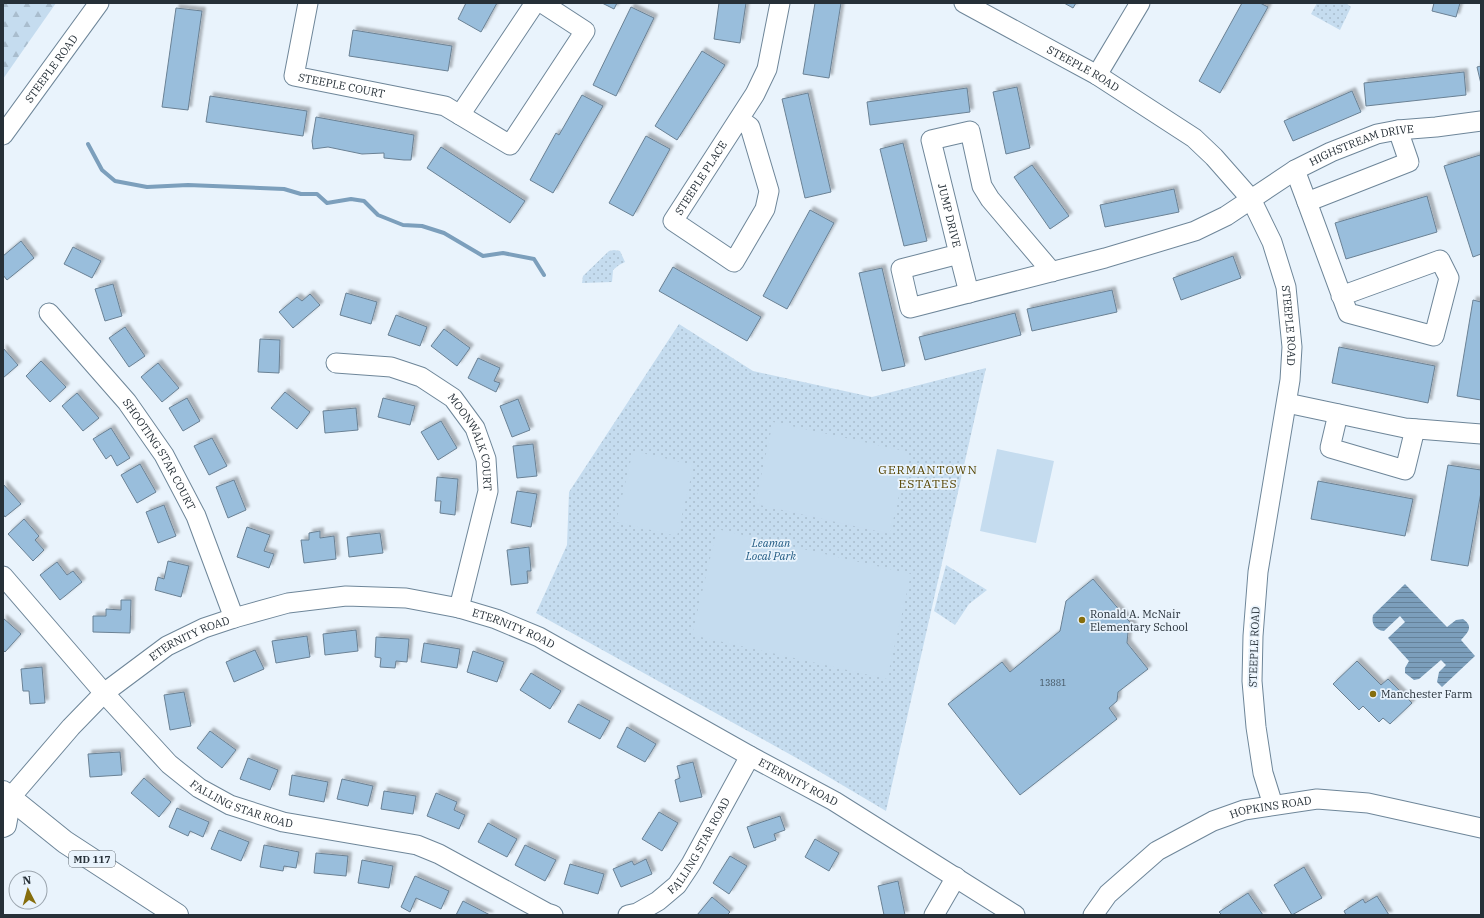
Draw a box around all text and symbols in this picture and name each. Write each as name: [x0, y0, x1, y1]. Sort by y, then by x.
street label: STEEPLE ROAD: [22, 32, 81, 106]
street label: STEEPLE ROAD: [1045, 42, 1122, 95]
street label: STEEPLE COURT: [297, 70, 386, 101]
street label: HIGHSTREAM DRIVE: [1307, 122, 1414, 169]
street label: STEEPLE PLACE: [672, 138, 730, 218]
street label: JUMP DRIVE: [935, 182, 964, 249]
street label: STEEPLE ROAD: [1279, 284, 1299, 366]
street label: MOONWALK COURT: [445, 391, 495, 491]
street label: SHOOTING STAR COURT: [120, 396, 199, 513]
district label: GERMANTOWN ESTATES: [878, 462, 978, 491]
park label: Leaman Local Park: [745, 536, 796, 563]
street label: ETERNITY ROAD: [471, 605, 558, 652]
street label: STEEPLE ROAD: [1246, 606, 1262, 688]
place label: Ronald A. McNair Elementary School: [1090, 607, 1188, 634]
street label: ETERNITY ROAD: [146, 613, 231, 664]
marker: Ronald A. McNair Elementary School: [1077, 615, 1087, 625]
house number: 13881: [1039, 677, 1067, 688]
place label: Manchester Farm: [1381, 687, 1473, 701]
marker: Manchester Farm: [1368, 689, 1378, 699]
street label: ETERNITY ROAD: [756, 755, 841, 809]
street label: FALLING STAR ROAD: [187, 777, 294, 831]
street label: HOPKINS ROAD: [1228, 793, 1313, 822]
street label: FALLING STAR ROAD: [664, 795, 733, 897]
road number: MD 117: [69, 851, 115, 867]
north arrow: [8, 870, 48, 910]
text: N: [22, 873, 32, 887]

